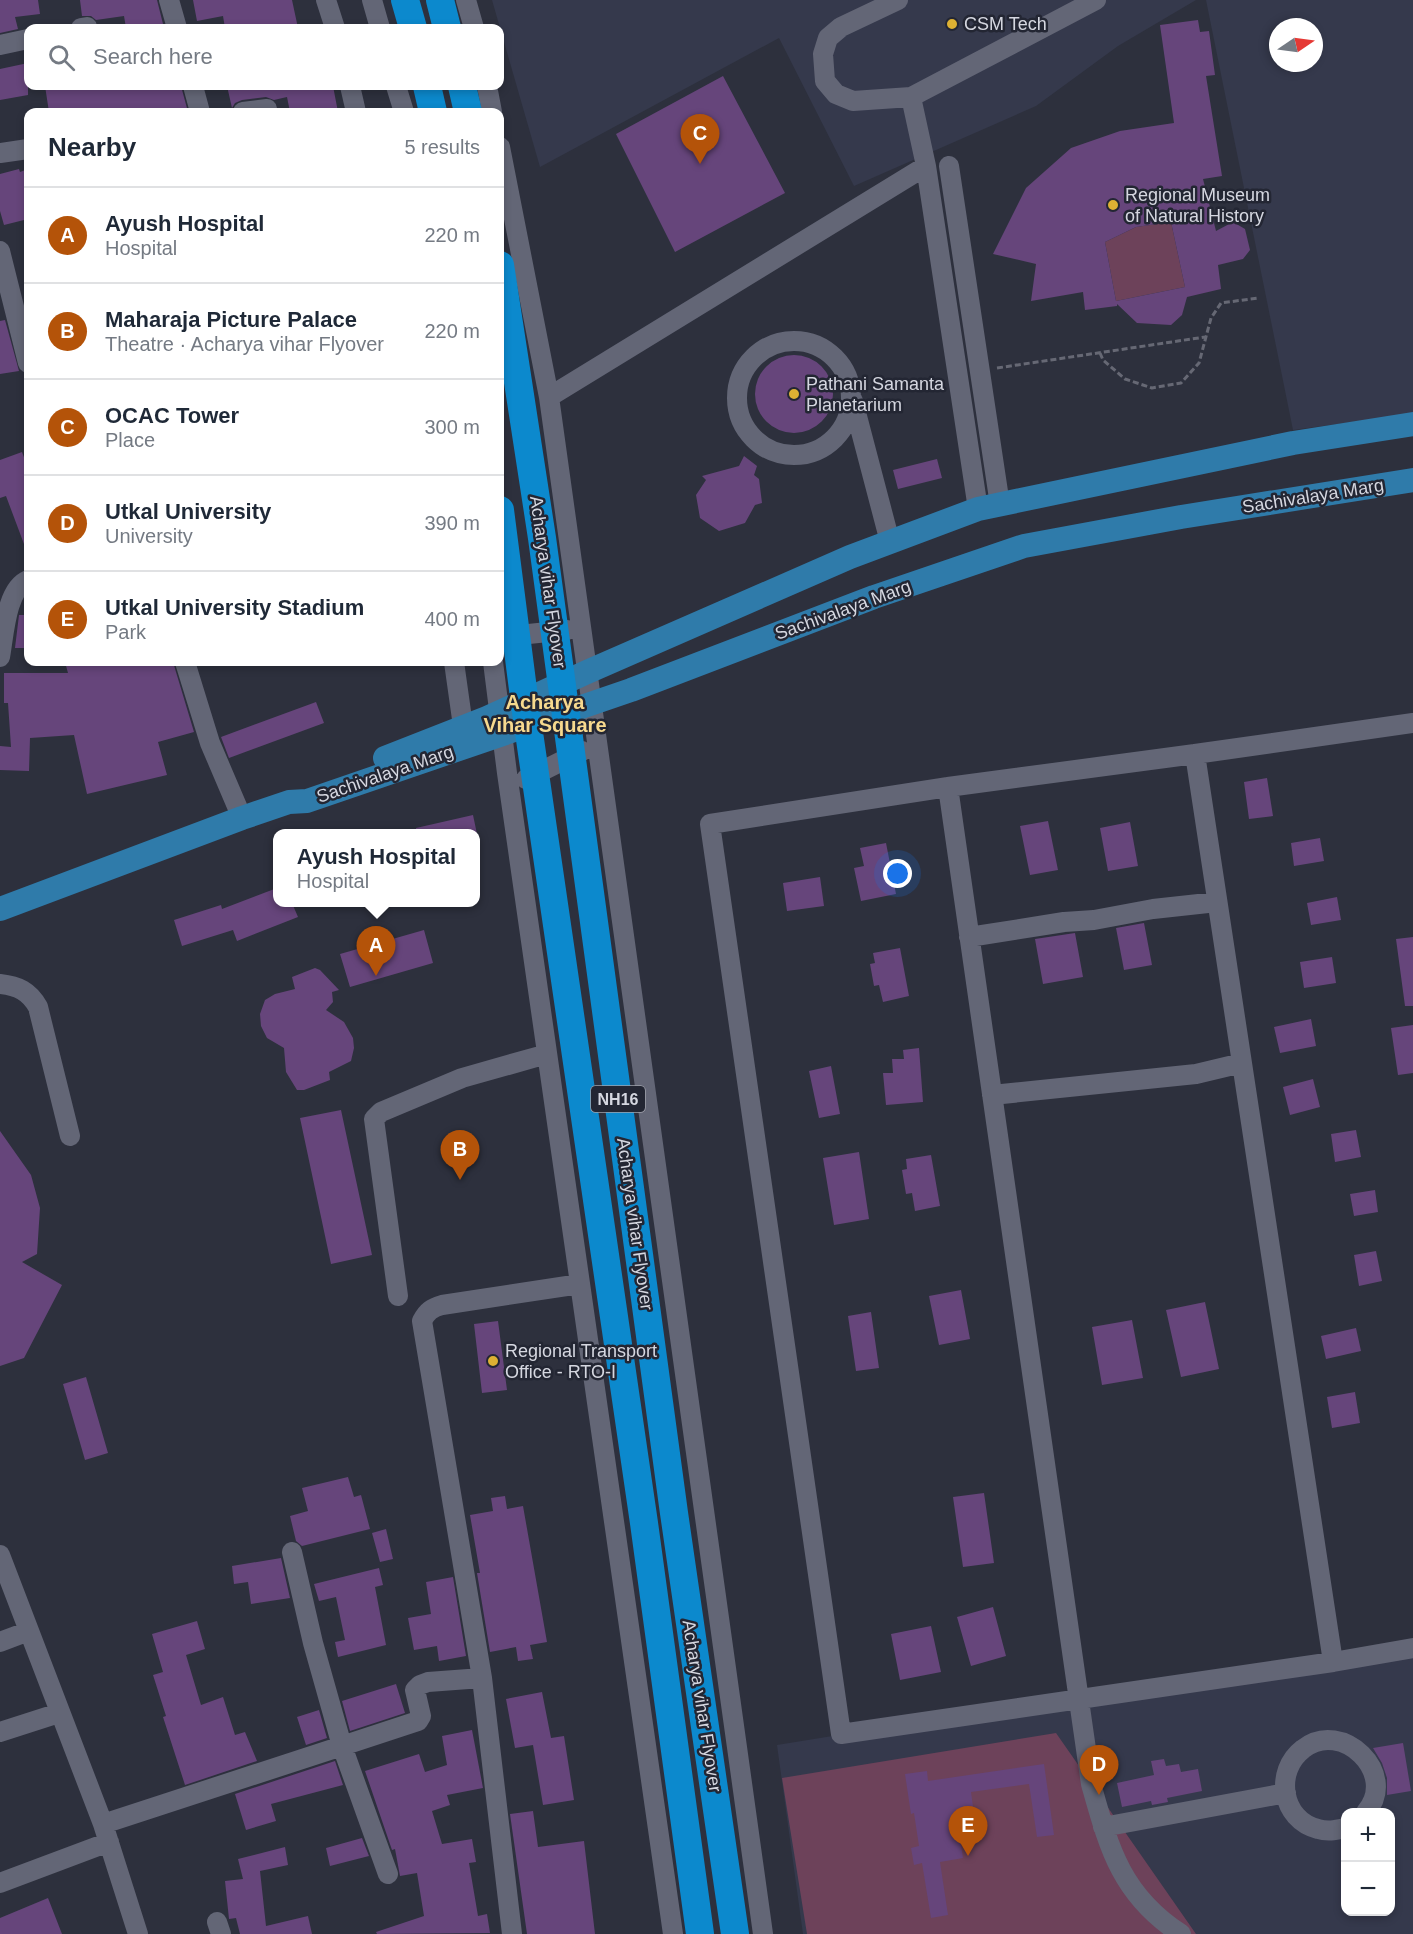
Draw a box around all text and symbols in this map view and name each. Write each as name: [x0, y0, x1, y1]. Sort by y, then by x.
place label: CSM Tech: [964, 14, 1047, 34]
marker: CSM Tech: [945, 17, 959, 31]
north arrow: [1269, 18, 1323, 72]
search box: [24, 24, 504, 90]
icon: search: [45, 41, 78, 74]
text: Search here: [93, 44, 213, 69]
pin: C: [680, 114, 720, 164]
text: Nearby: [48, 132, 136, 162]
text: 5 results: [404, 136, 480, 158]
place label: Regional Museum of Natural History: [1125, 185, 1270, 226]
marker: Regional Museum of Natural History: [1106, 198, 1120, 212]
text: Ayush Hospital: [105, 211, 264, 236]
text: A: [60, 224, 75, 246]
text: 220 m: [424, 224, 480, 246]
text: Hospital: [105, 237, 177, 259]
text: Maharaja Picture Palace: [105, 307, 357, 332]
text: B: [60, 320, 75, 342]
text: 220 m: [424, 320, 480, 342]
text: Theatre · Acharya vihar Flyover: [105, 333, 384, 355]
place label: Pathani Samanta Planetarium: [806, 374, 945, 415]
marker: Pathani Samanta Planetarium: [787, 387, 801, 401]
text: OCAC Tower: [105, 403, 239, 428]
text: C: [60, 416, 75, 438]
text: 300 m: [424, 416, 480, 438]
text: Place: [105, 429, 155, 451]
street label: Sachivalaya Marg: [1241, 475, 1385, 517]
street label: Acharya vihar Flyover: [526, 494, 570, 670]
text: Utkal University: [105, 499, 271, 524]
text: D: [60, 512, 75, 534]
text: 390 m: [424, 512, 480, 534]
text: University: [105, 525, 193, 547]
street label: Sachivalaya Marg: [772, 576, 914, 644]
text: Utkal University Stadium: [105, 595, 364, 620]
text: E: [61, 608, 74, 630]
text: 400 m: [424, 608, 480, 630]
text: Park: [105, 621, 146, 643]
district label: Acharya Vihar Square: [483, 691, 607, 736]
street label: Sachivalaya Marg: [314, 741, 456, 807]
popup: [273, 829, 480, 907]
text: Ayush Hospital: [297, 844, 456, 869]
your location: [883, 859, 912, 888]
text: Hospital: [297, 870, 369, 892]
pin: A: [356, 926, 395, 976]
road number: NH16: [591, 1086, 645, 1112]
pin: B: [440, 1130, 480, 1180]
street label: Acharya vihar Flyover: [613, 1136, 657, 1312]
place label: Regional Transport Office - RTO-I: [505, 1341, 657, 1382]
marker: Regional Transport Office - RTO-I: [486, 1354, 500, 1368]
street label: Acharya vihar Flyover: [679, 1618, 725, 1794]
pin: D: [1080, 1746, 1118, 1795]
pin: E: [948, 1806, 988, 1856]
map controls: [1341, 1808, 1395, 1916]
button: +: [1341, 1808, 1395, 1862]
button: −: [1341, 1862, 1395, 1916]

